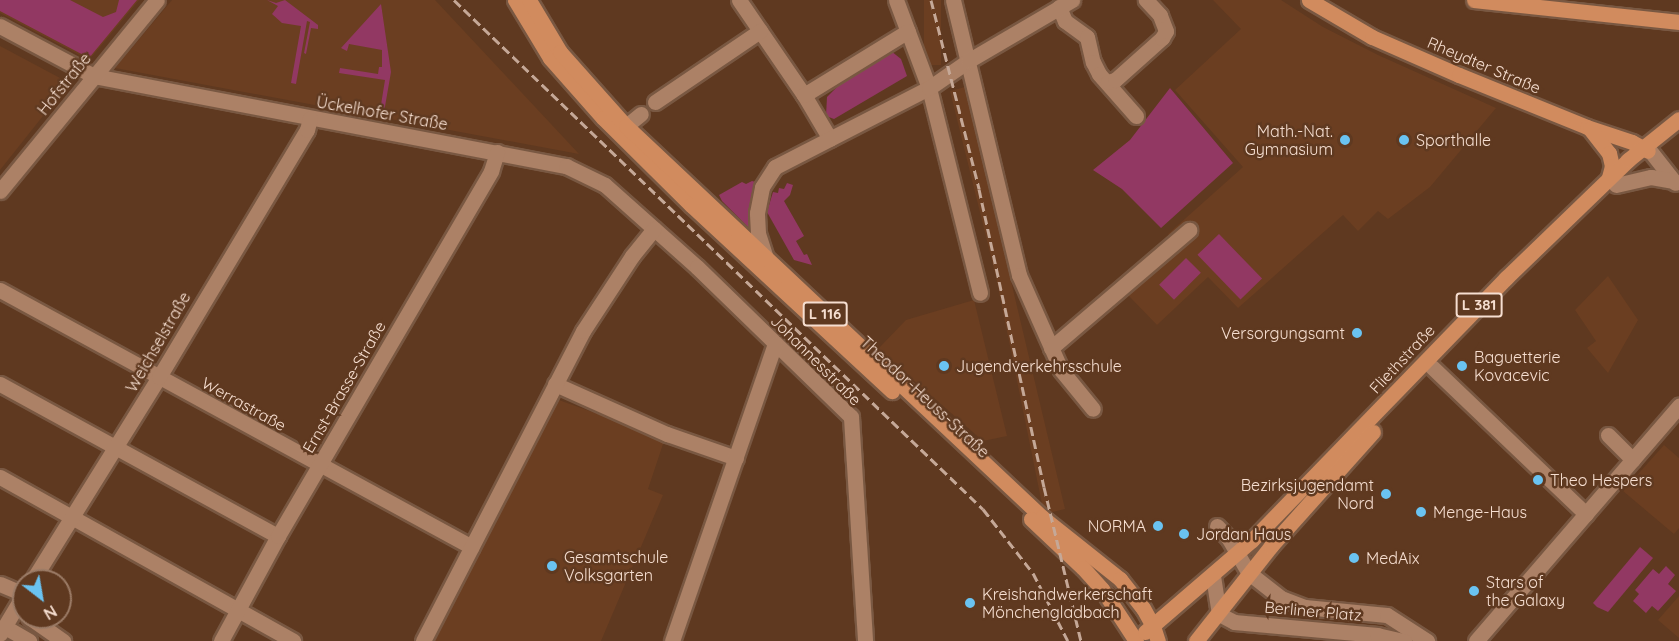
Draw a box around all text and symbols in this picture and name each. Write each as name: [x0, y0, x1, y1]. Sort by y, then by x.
street label: Rheydter Straße: [1424, 32, 1544, 98]
street label: Hofstraße: [33, 49, 95, 119]
street label: Ückelhofer Straße: [315, 92, 449, 134]
place label: Math.-Nat. Gymnasium: [1245, 121, 1333, 159]
place label: Sporthalle: [1416, 130, 1491, 150]
marker: Math.-Nat. Gymnasium: [1338, 133, 1352, 147]
marker: Sporthalle: [1397, 133, 1411, 147]
street label: Weichselstraße: [122, 288, 194, 396]
road number: L 381: [1455, 293, 1503, 317]
road number: L 116: [802, 302, 848, 326]
street label: Johannesstraße: [767, 311, 865, 409]
street label: Ernst-Brasse-Straße: [298, 318, 390, 456]
street label: Fliethstraße: [1365, 321, 1439, 397]
place label: Versorgungsamt: [1221, 323, 1345, 343]
marker: Versorgungsamt: [1350, 326, 1364, 340]
street label: Theodor-Heuss-Straße: [857, 332, 993, 462]
place label: Baguetterie Kovacevic: [1474, 347, 1561, 385]
place label: Jugendverkehrsschule: [956, 356, 1122, 376]
marker: Jugendverkehrsschule: [937, 359, 951, 373]
marker: Baguetterie Kovacevic: [1455, 359, 1469, 373]
street label: Werrastraße: [198, 373, 290, 435]
place label: Theo Hespers: [1550, 470, 1652, 490]
marker: Theo Hespers: [1531, 473, 1545, 487]
place label: Bezirksjugendamt Nord: [1241, 475, 1374, 513]
marker: Bezirksjugendamt Nord: [1379, 487, 1393, 501]
place label: Menge-Haus: [1433, 502, 1527, 522]
marker: Menge-Haus: [1414, 505, 1428, 519]
place label: NORMA: [1088, 516, 1146, 536]
marker: NORMA: [1151, 519, 1165, 533]
place label: Jordan Haus: [1196, 524, 1291, 544]
marker: Jordan Haus: [1177, 527, 1191, 541]
place label: Gesamtschule Volksgarten: [564, 547, 668, 585]
place label: MedAix: [1366, 548, 1419, 568]
marker: MedAix: [1347, 551, 1361, 565]
marker: Gesamtschule Volksgarten: [545, 559, 559, 573]
north arrow: [12, 569, 72, 629]
place label: Stars of the Galaxy: [1486, 572, 1565, 610]
place label: Kreishandwerkerschaft Mönchengladbach: [982, 584, 1153, 622]
marker: Stars of the Galaxy: [1467, 584, 1481, 598]
marker: Kreishandwerkerschaft Mönchengladbach: [963, 596, 977, 610]
street label: Berliner Platz: [1264, 597, 1362, 625]
text: N: [40, 601, 60, 624]

